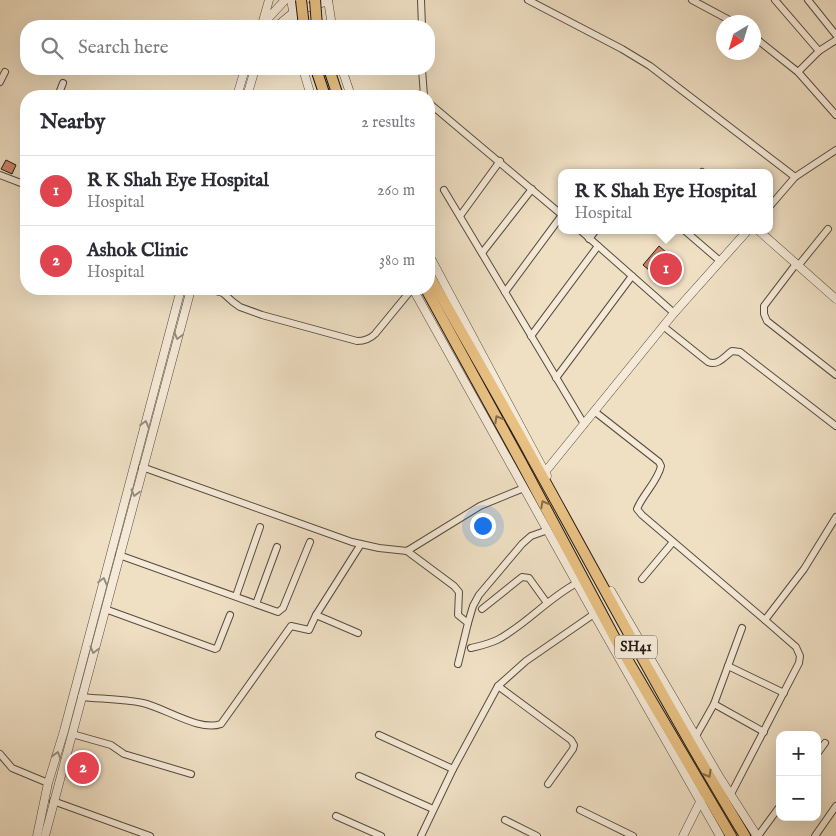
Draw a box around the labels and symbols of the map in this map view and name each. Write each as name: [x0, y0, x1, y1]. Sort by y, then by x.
north arrow: [716, 15, 761, 60]
pin: 1: [650, 250, 682, 288]
one-way arrow: [173, 331, 183, 339]
one-way arrow: [494, 416, 504, 425]
one-way arrow: [139, 420, 149, 428]
one-way arrow: [131, 488, 141, 496]
one-way arrow: [540, 500, 550, 509]
your location: [470, 513, 496, 539]
one-way arrow: [97, 576, 108, 585]
road number: SH41: [615, 636, 657, 659]
one-way arrow: [89, 645, 100, 654]
pin: 2: [67, 749, 99, 787]
one-way arrow: [51, 751, 61, 759]
one-way arrow: [701, 768, 711, 777]

